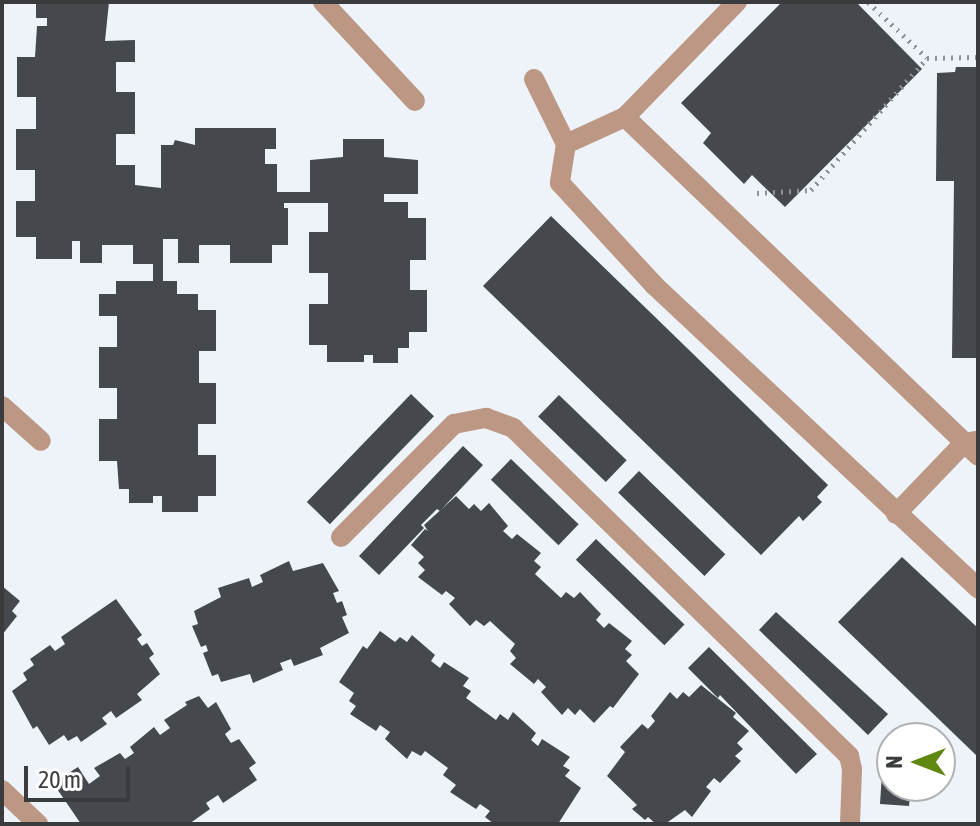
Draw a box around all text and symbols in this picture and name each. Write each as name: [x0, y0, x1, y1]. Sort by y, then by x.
north arrow: [876, 722, 956, 802]
scale bar: [28, 750, 134, 800]
text: N: [881, 756, 907, 769]
text: 20 m: [38, 766, 81, 793]

